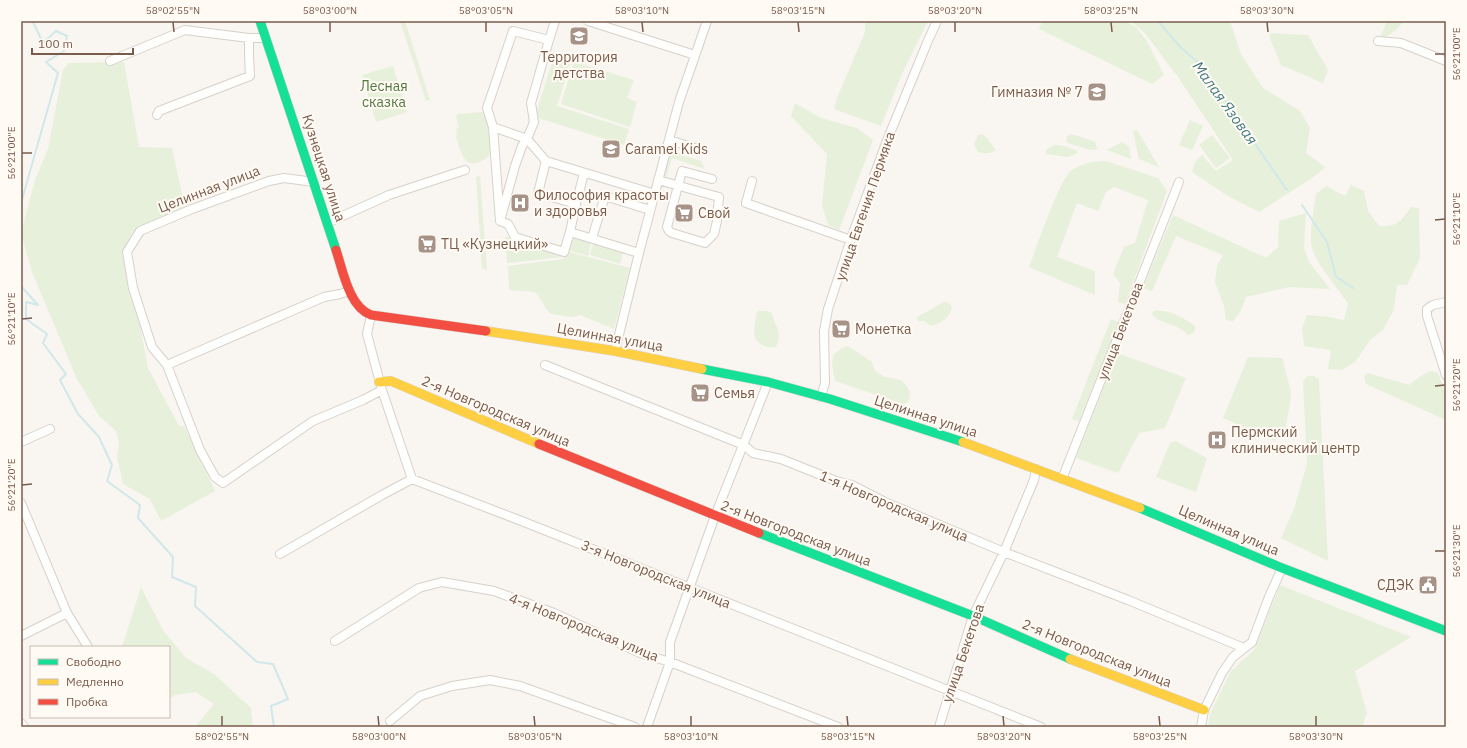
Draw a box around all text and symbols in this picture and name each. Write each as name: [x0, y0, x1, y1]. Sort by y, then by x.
text: 58°02'55"N: [146, 4, 200, 17]
text: 58°03'00"N: [303, 4, 357, 17]
text: 58°03'05"N: [459, 4, 513, 17]
text: 58°03'10"N: [615, 4, 669, 17]
text: 58°03'15"N: [771, 4, 825, 17]
text: 58°03'20"N: [928, 4, 982, 17]
text: 58°03'25"N: [1084, 4, 1138, 17]
text: 58°03'30"N: [1240, 4, 1294, 17]
school or university icon: Территория детства: [568, 25, 590, 47]
text: 56°21'00"E: [1450, 27, 1463, 81]
scale bar: [32, 30, 133, 56]
text: 100 m: [38, 36, 73, 51]
place label: Территория детства: [540, 48, 618, 82]
water label: Малая Язовая: [1189, 57, 1262, 148]
park label: Лесная сказка: [360, 77, 408, 111]
school or university icon: Гимназия № 7: [1086, 81, 1108, 103]
place label: Гимназия № 7: [991, 83, 1083, 101]
street label: Кузнецкая улица: [298, 112, 350, 224]
text: 56°21'00"E: [5, 126, 18, 180]
street label: улица Евгения Пермяка: [831, 129, 899, 283]
school or university icon: Caramel Kids: [600, 138, 622, 160]
place label: Caramel Kids: [625, 140, 708, 158]
street label: Целинная улица: [156, 161, 263, 217]
place label: Философия красоты и здоровья: [534, 186, 669, 220]
hospital icon: Философия красоты и здоровья: [509, 192, 531, 214]
text: 56°21'10"E: [1450, 192, 1463, 246]
supermarket icon: Свой: [673, 202, 695, 224]
place label: Свой: [698, 204, 731, 222]
supermarket icon: ТЦ «Кузнецкий»: [416, 233, 438, 255]
place label: ТЦ «Кузнецкий»: [441, 235, 548, 253]
street label: улица Бекетова: [1093, 279, 1147, 382]
text: 56°21'10"E: [5, 292, 18, 346]
supermarket icon: Монетка: [830, 318, 852, 340]
street label: Целинная улица: [556, 319, 665, 355]
place label: Монетка: [855, 320, 912, 338]
text: 56°21'20"E: [1450, 358, 1463, 412]
street label: 2-я Новгородская улица: [419, 371, 574, 451]
supermarket icon: Семья: [689, 382, 711, 404]
place label: Семья: [714, 384, 755, 402]
street label: Целинная улица: [872, 391, 980, 441]
place label: Пермский клинический центр: [1231, 423, 1360, 457]
hospital icon: Пермский клинический центр: [1206, 429, 1228, 451]
text: 56°21'20"E: [5, 458, 18, 512]
street label: 1-я Новгородская улица: [817, 466, 972, 546]
street label: 2-я Новгородская улица: [718, 496, 874, 570]
street label: Целинная улица: [1176, 501, 1282, 559]
text: 56°21'30"E: [1450, 524, 1463, 578]
street label: 3-я Новгородская улица: [578, 536, 734, 612]
public building icon: СДЭК: [1417, 574, 1439, 596]
place label: СДЭК: [1377, 576, 1414, 594]
street label: 4-я Новгородская улица: [506, 589, 662, 665]
street label: улица Бекетова: [938, 601, 988, 705]
street label: 2-я Новгородская улица: [1019, 615, 1175, 691]
legend: [30, 646, 170, 718]
text: Свободно: [66, 654, 122, 669]
text: Медленно: [66, 674, 124, 689]
text: Пробка: [66, 694, 108, 709]
text: 58°02'55"N: [195, 730, 249, 743]
text: 58°03'00"N: [352, 730, 406, 743]
text: 58°03'05"N: [508, 730, 562, 743]
text: 58°03'10"N: [664, 730, 718, 743]
text: 58°03'15"N: [821, 730, 875, 743]
text: 58°03'20"N: [977, 730, 1031, 743]
text: 58°03'25"N: [1133, 730, 1187, 743]
text: 58°03'30"N: [1289, 730, 1343, 743]

